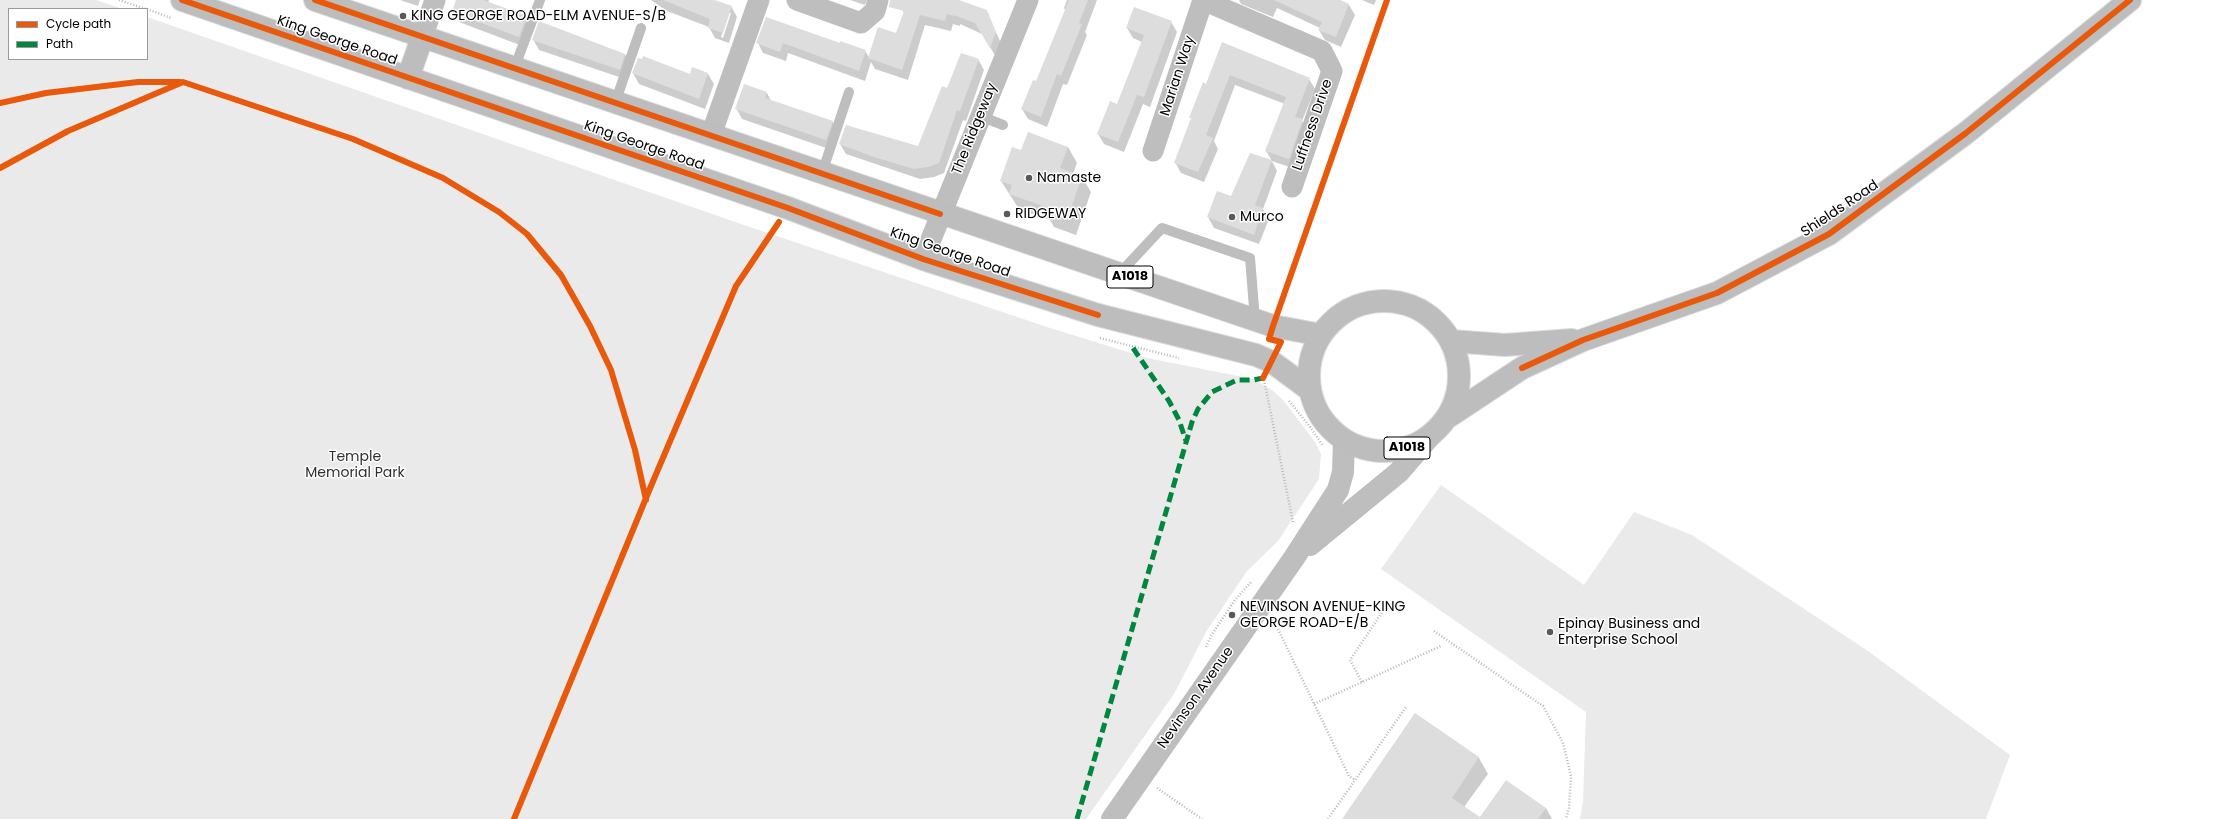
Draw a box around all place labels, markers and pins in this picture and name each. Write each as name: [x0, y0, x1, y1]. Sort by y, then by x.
place label: KING GEORGE ROAD-ELM AVENUE-S/B: [411, 8, 666, 24]
marker: KING GEORGE ROAD-ELM AVENUE-S/B: [398, 11, 408, 21]
place label: Namaste: [1037, 170, 1101, 186]
marker: Namaste: [1024, 173, 1034, 183]
place label: RIDGEWAY: [1015, 206, 1086, 222]
marker: RIDGEWAY: [1002, 209, 1012, 219]
place label: Murco: [1240, 209, 1284, 225]
marker: Murco: [1227, 212, 1237, 222]
place label: NEVINSON AVENUE-KING GEORGE ROAD-E/B: [1240, 599, 1405, 632]
marker: NEVINSON AVENUE-KING GEORGE ROAD-E/B: [1227, 610, 1237, 620]
place label: Epinay Business and Enterprise School: [1558, 616, 1700, 648]
marker: Epinay Business and Enterprise School: [1545, 627, 1555, 637]

